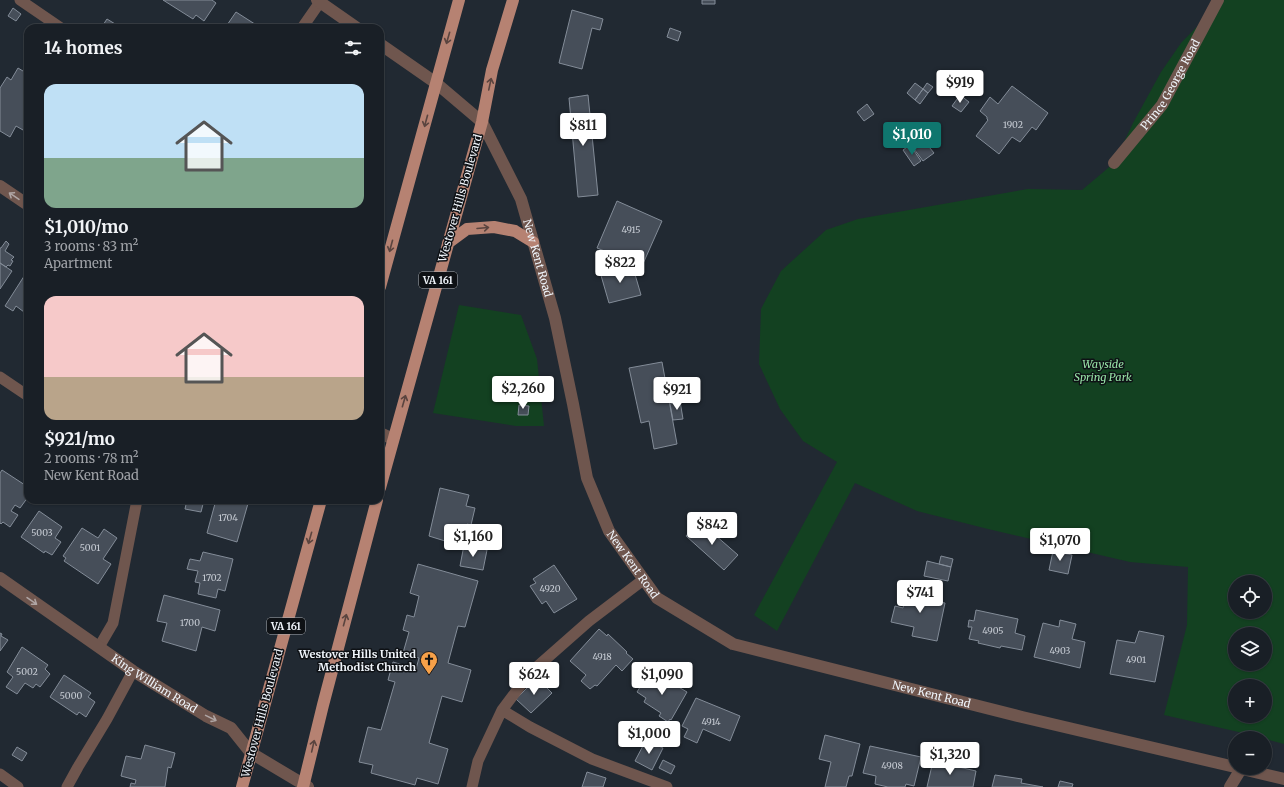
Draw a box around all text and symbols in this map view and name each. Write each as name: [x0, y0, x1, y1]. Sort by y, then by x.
one-way arrow: [444, 31, 451, 44]
street label: Prince George Road: [1137, 36, 1203, 133]
text: 14 homes: [44, 37, 122, 59]
icon: filters: [342, 37, 364, 59]
pin: $919: [936, 70, 984, 104]
text: $919: [945, 74, 975, 91]
one-way arrow: [486, 78, 494, 91]
icon: home: [168, 110, 240, 182]
pin: $811: [559, 113, 607, 147]
one-way arrow: [421, 114, 429, 127]
text: $811: [569, 117, 597, 134]
house number: 1902: [1003, 119, 1023, 130]
pin: $1,010: [879, 122, 945, 156]
text: $1,010: [892, 126, 932, 143]
street label: Westover Hills Boulevard: [435, 132, 485, 264]
one-way arrow: [8, 191, 20, 199]
text: $1,010/mo: [44, 216, 128, 238]
street label: New Kent Road: [520, 217, 556, 299]
one-way arrow: [476, 224, 489, 231]
house number: 4915: [621, 224, 641, 235]
text: 3 rooms · 83 m²: [44, 238, 138, 255]
one-way arrow: [387, 239, 394, 252]
pin: $822: [596, 250, 644, 284]
text: $822: [604, 254, 636, 271]
text: Apartment: [44, 255, 112, 272]
road number: VA 161: [419, 272, 457, 288]
icon: home: [168, 322, 240, 394]
park label: Wayside Spring Park: [1074, 357, 1132, 384]
pin: $2,260: [490, 376, 556, 410]
pin: $921: [653, 377, 701, 411]
text: $2,260: [501, 380, 545, 397]
text: $921: [662, 381, 692, 398]
one-way arrow: [401, 395, 408, 408]
text: $921/mo: [44, 428, 115, 450]
text: 2 rooms · 78 m²: [44, 450, 138, 467]
text: New Kent Road: [44, 467, 139, 484]
house number: 1704: [218, 512, 238, 523]
pin: $842: [688, 512, 736, 546]
text: $842: [696, 516, 728, 533]
pin: $1,160: [440, 524, 506, 558]
house number: 5003: [31, 527, 53, 538]
text: $1,160: [453, 528, 493, 545]
street label: New Kent Road: [604, 528, 662, 601]
pin: $1,070: [1027, 528, 1093, 562]
one-way arrow: [306, 531, 314, 544]
text: $1,070: [1039, 532, 1081, 549]
house number: 5001: [80, 542, 100, 553]
house number: 1702: [202, 572, 222, 583]
map controls: [1228, 575, 1272, 775]
button: locate: [1228, 575, 1272, 619]
pin: $741: [896, 580, 944, 614]
house number: 4920: [539, 583, 561, 594]
text: $741: [906, 584, 934, 601]
one-way arrow: [26, 597, 37, 605]
one-way arrow: [342, 614, 349, 627]
house number: 1700: [180, 617, 200, 628]
road number: VA 161: [267, 618, 305, 634]
house number: 4905: [982, 625, 1004, 636]
button: layers: [1228, 627, 1272, 671]
house number: 4903: [1050, 645, 1070, 656]
street label: Westover Hills Boulevard: [238, 647, 286, 780]
place label: Westover Hills United Methodist Church: [298, 647, 417, 674]
church icon: Westover Hills United Methodist Church: [419, 650, 439, 675]
street label: King William Road: [109, 651, 200, 716]
house number: 4918: [592, 651, 612, 662]
house number: 4901: [1126, 654, 1146, 665]
pin: $624: [510, 662, 558, 696]
pin: $1,090: [629, 662, 695, 696]
house number: 5002: [16, 666, 38, 677]
text: $624: [518, 666, 550, 683]
text: $1,090: [641, 666, 683, 683]
street label: New Kent Road: [891, 678, 973, 711]
button: +: [1228, 679, 1272, 723]
house number: 5000: [60, 690, 83, 701]
one-way arrow: [204, 715, 216, 722]
house number: 4914: [701, 716, 721, 727]
pin: $1,000: [616, 721, 682, 755]
text: $1,000: [627, 725, 671, 742]
button: −: [1228, 731, 1272, 775]
one-way arrow: [310, 740, 317, 753]
pin: $1,320: [917, 742, 983, 776]
text: $1,320: [929, 746, 971, 763]
house number: 4908: [881, 760, 903, 771]

